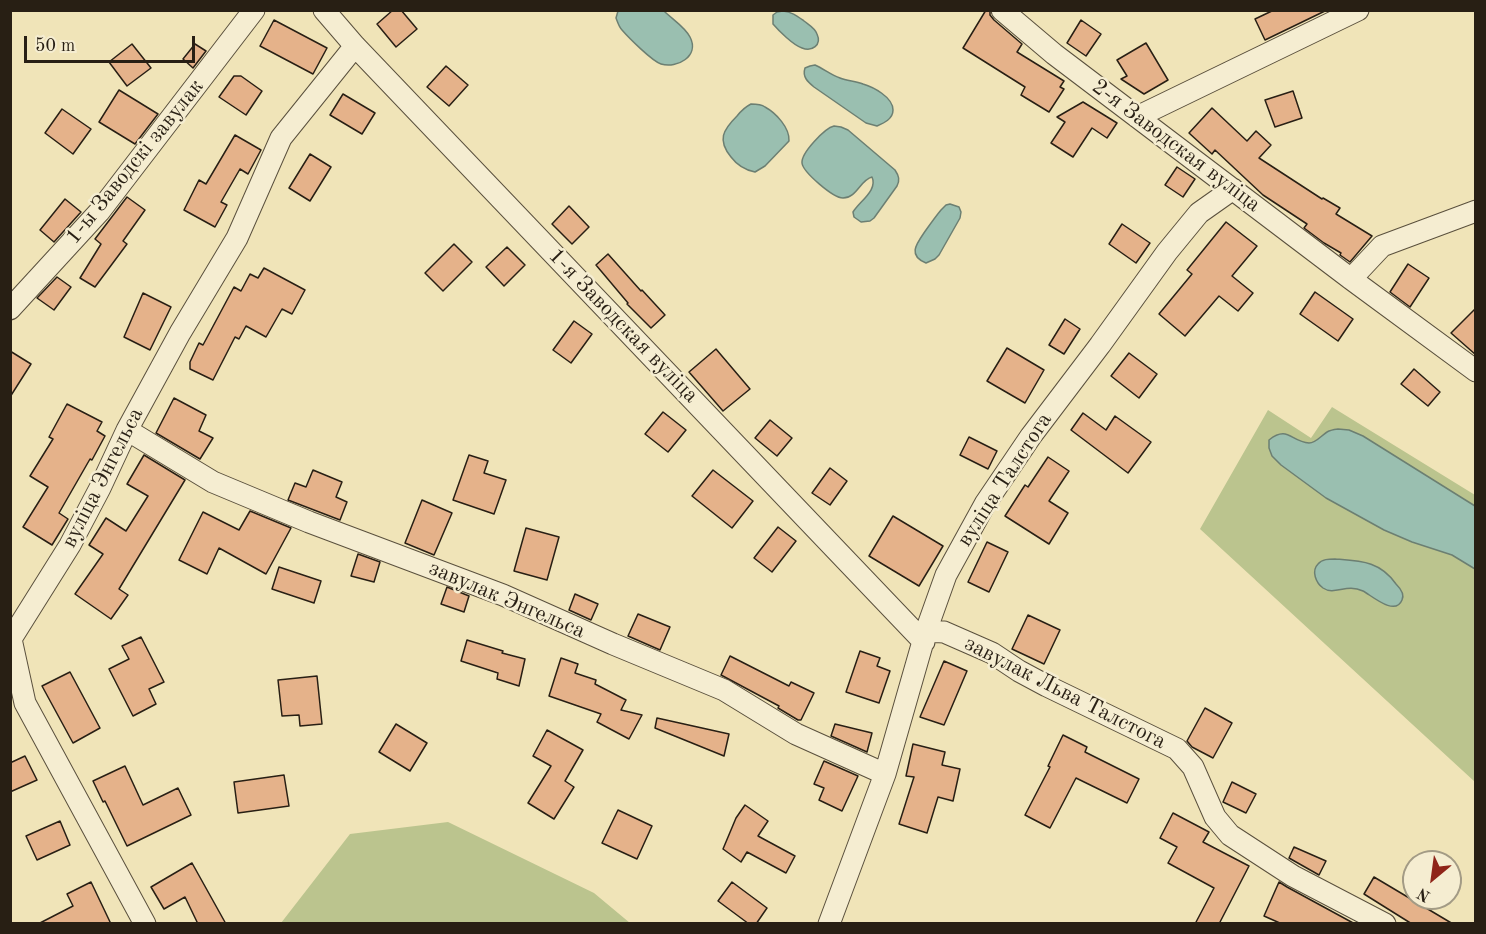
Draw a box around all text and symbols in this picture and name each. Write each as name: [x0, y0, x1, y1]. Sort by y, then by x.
scale bar: [27, 24, 198, 62]
text: 50 m: [35, 37, 75, 55]
street label: 1-ы Заводскі завулак: [60, 74, 210, 250]
street label: 2-я Заводская вуліца: [1086, 74, 1266, 218]
street label: 1-я Заводская вуліца: [542, 243, 704, 409]
street label: вуліца Энгельса: [56, 404, 150, 552]
street label: вуліца Талстога: [952, 408, 1058, 552]
street label: завулак Энгельса: [425, 555, 589, 645]
street label: завулак Льва Талстога: [960, 631, 1170, 755]
north arrow: [1402, 850, 1462, 910]
text: N: [1415, 884, 1433, 904]

